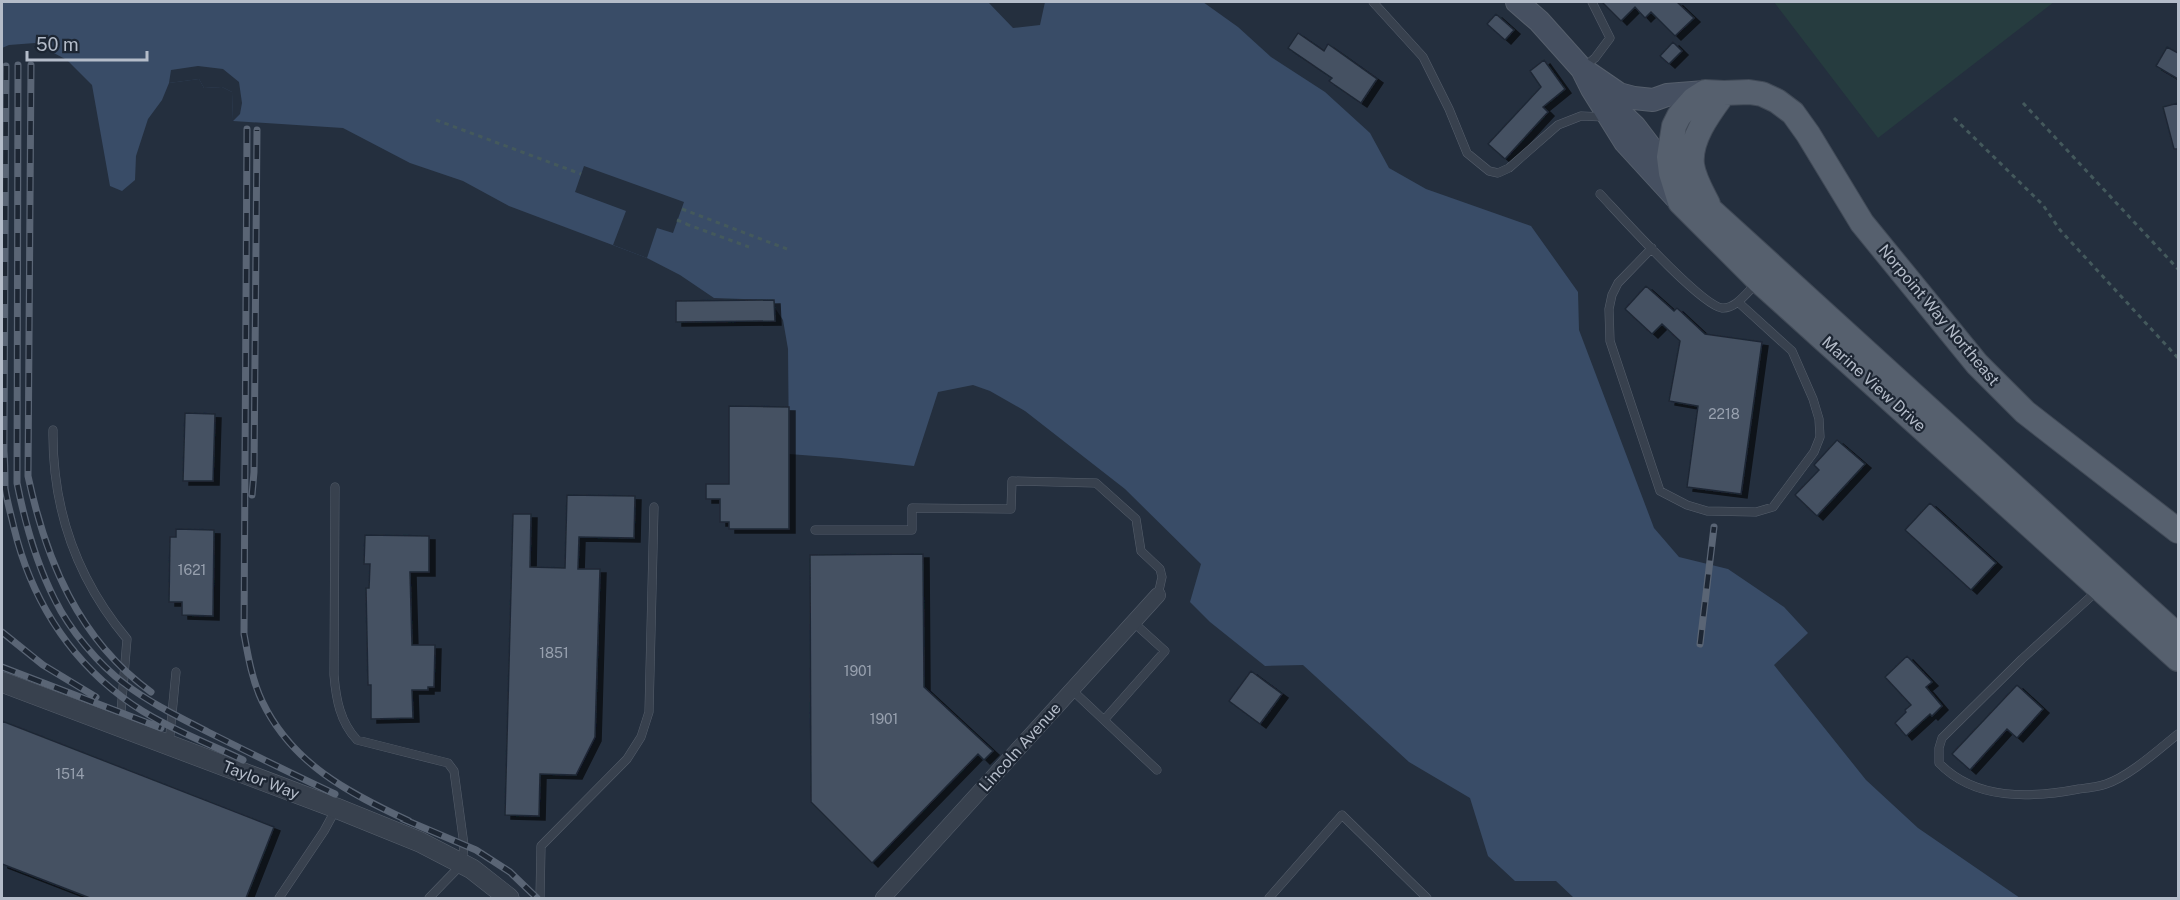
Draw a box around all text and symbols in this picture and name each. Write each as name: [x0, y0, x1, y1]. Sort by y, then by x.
scale bar: [27, 24, 147, 62]
text: 50 m: [36, 34, 79, 55]
street label: Norpoint Way Northeast: [1874, 241, 2004, 389]
street label: Marine View Drive: [1818, 332, 1930, 436]
house number: 2218: [1708, 406, 1740, 422]
house number: 1621: [178, 562, 206, 578]
house number: 1851: [539, 645, 569, 661]
house number: 1901: [844, 663, 872, 679]
street label: Lincoln Avenue: [975, 699, 1065, 795]
house number: 1901: [870, 711, 898, 727]
street label: Taylor Way: [220, 757, 302, 803]
house number: 1514: [55, 766, 85, 782]

